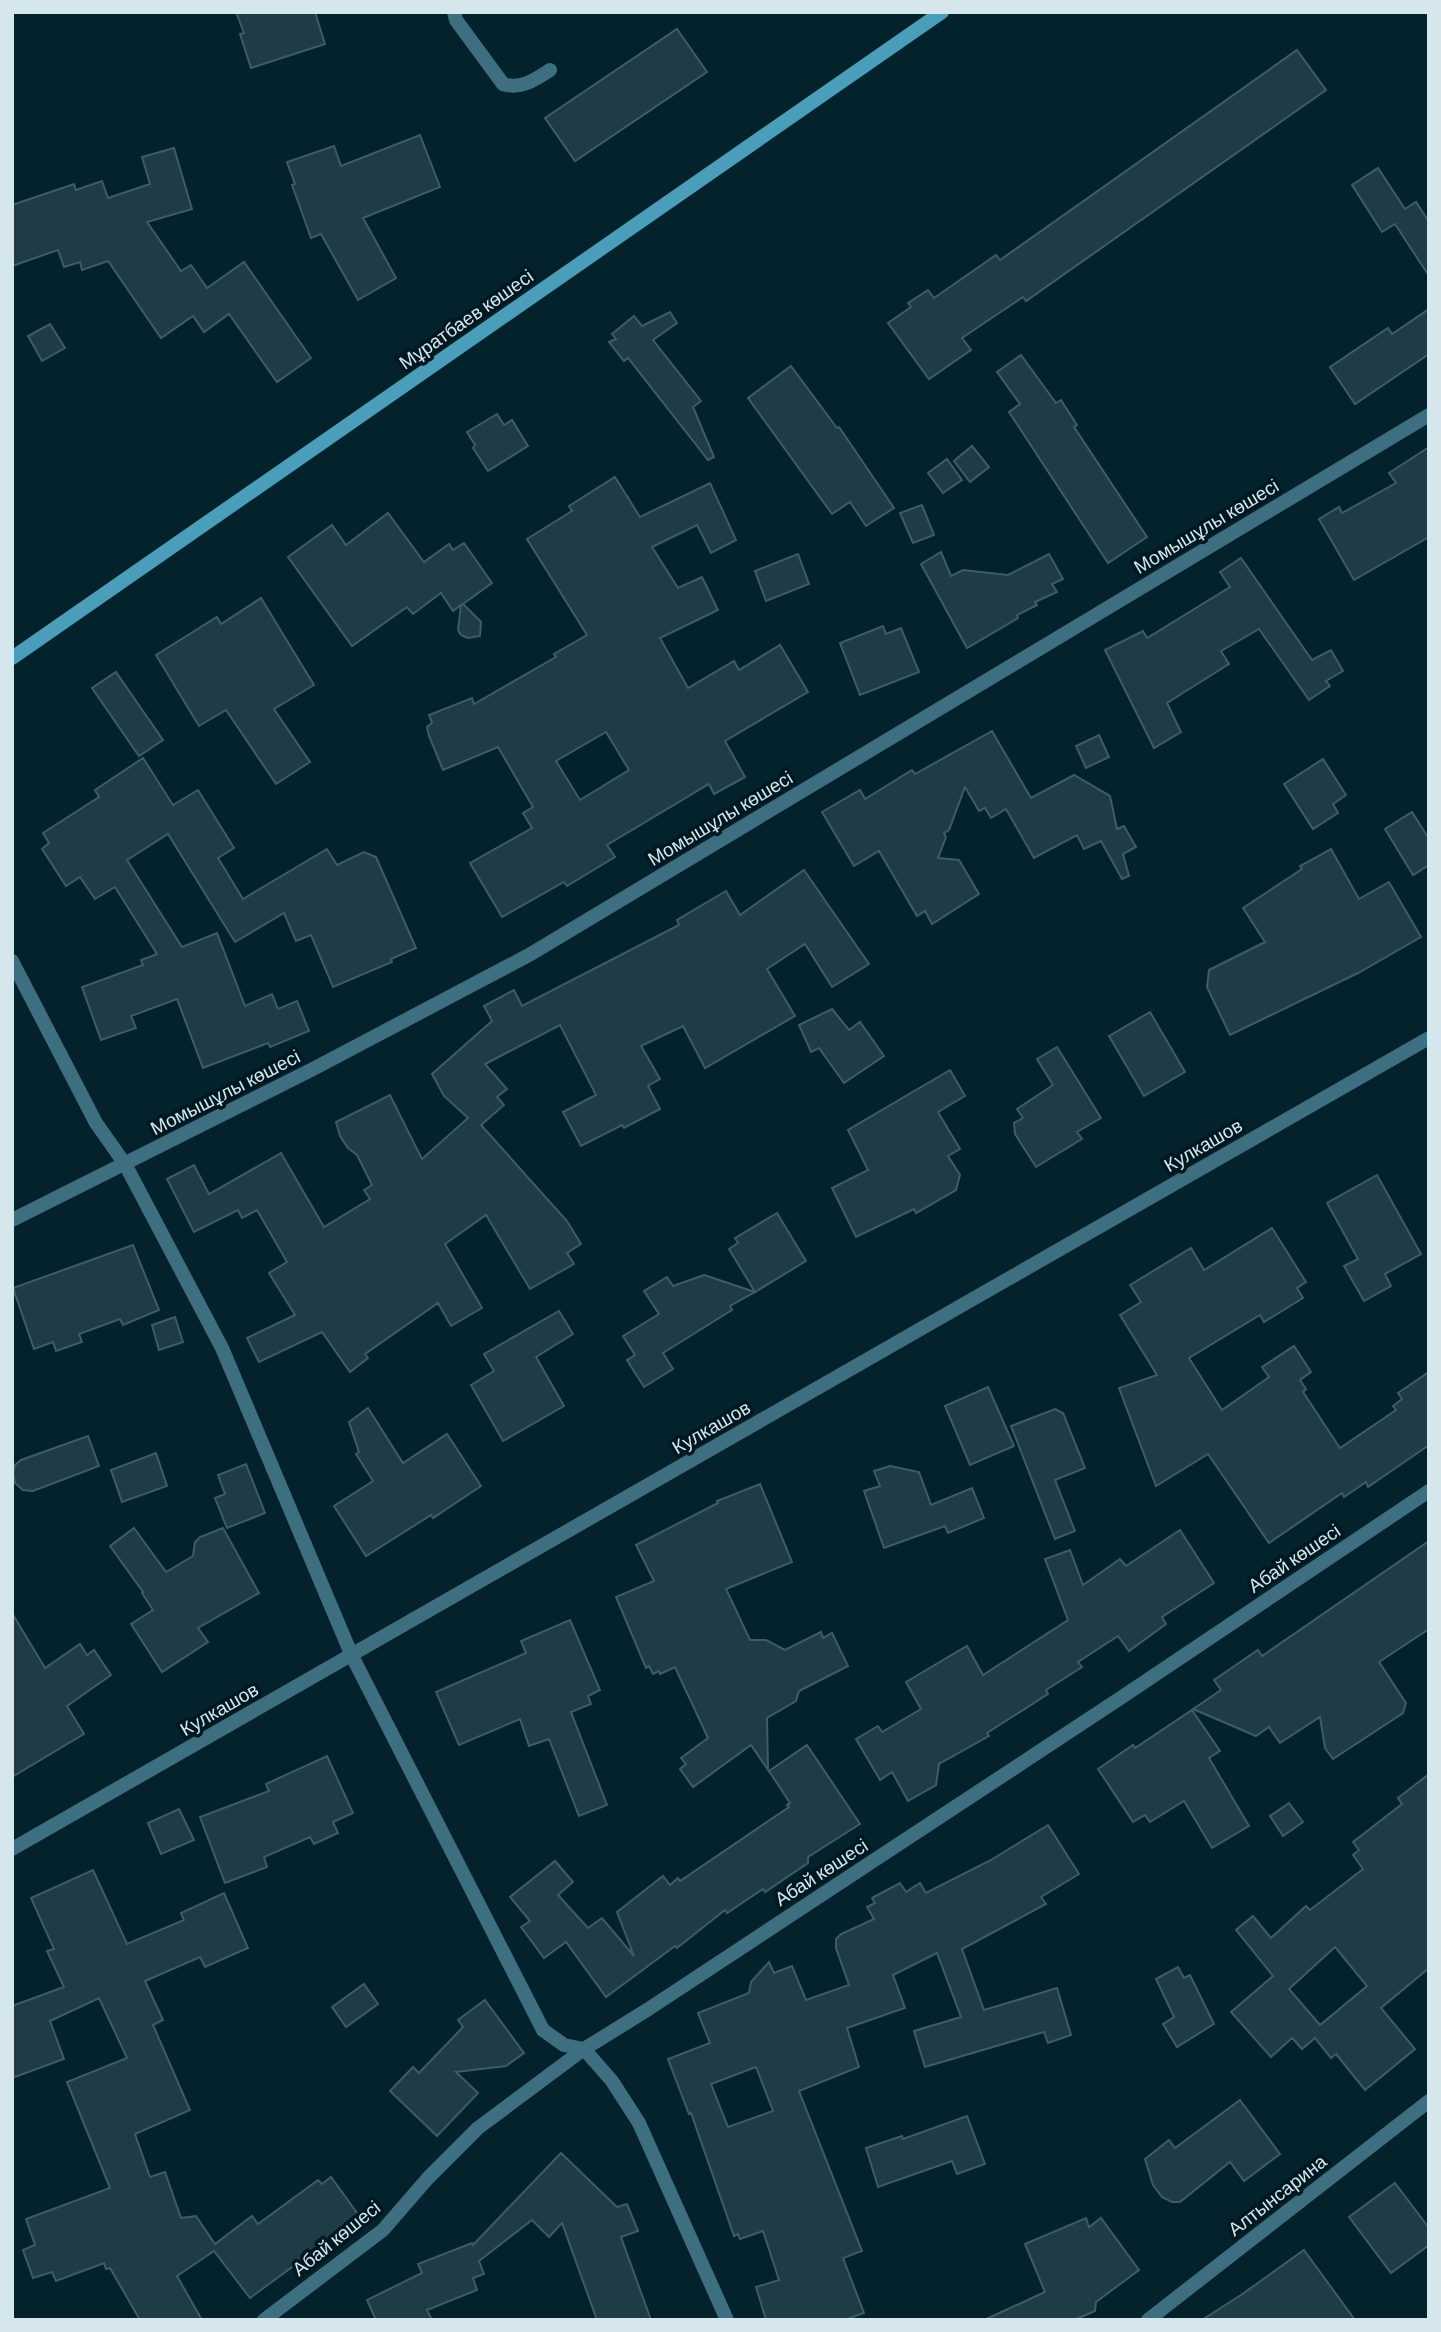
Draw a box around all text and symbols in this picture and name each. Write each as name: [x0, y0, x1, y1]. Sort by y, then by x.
street label: Мұратбаев көшесі: [394, 264, 537, 374]
street label: Момышұлы көшесі: [1129, 473, 1282, 578]
street label: Момышұлы көшесі: [643, 765, 796, 870]
street label: Момышұлы көшесі: [146, 1044, 304, 1139]
street label: Кулкашов: [1160, 1113, 1246, 1176]
street label: Кулкашов: [668, 1395, 754, 1458]
street label: Абай көшесі: [1243, 1518, 1344, 1597]
street label: Кулкашов: [176, 1677, 262, 1740]
street label: Абай көшесі: [770, 1833, 872, 1910]
street label: Алтынсарина: [1223, 2149, 1331, 2240]
street label: Абай көшесі: [287, 2195, 384, 2280]

